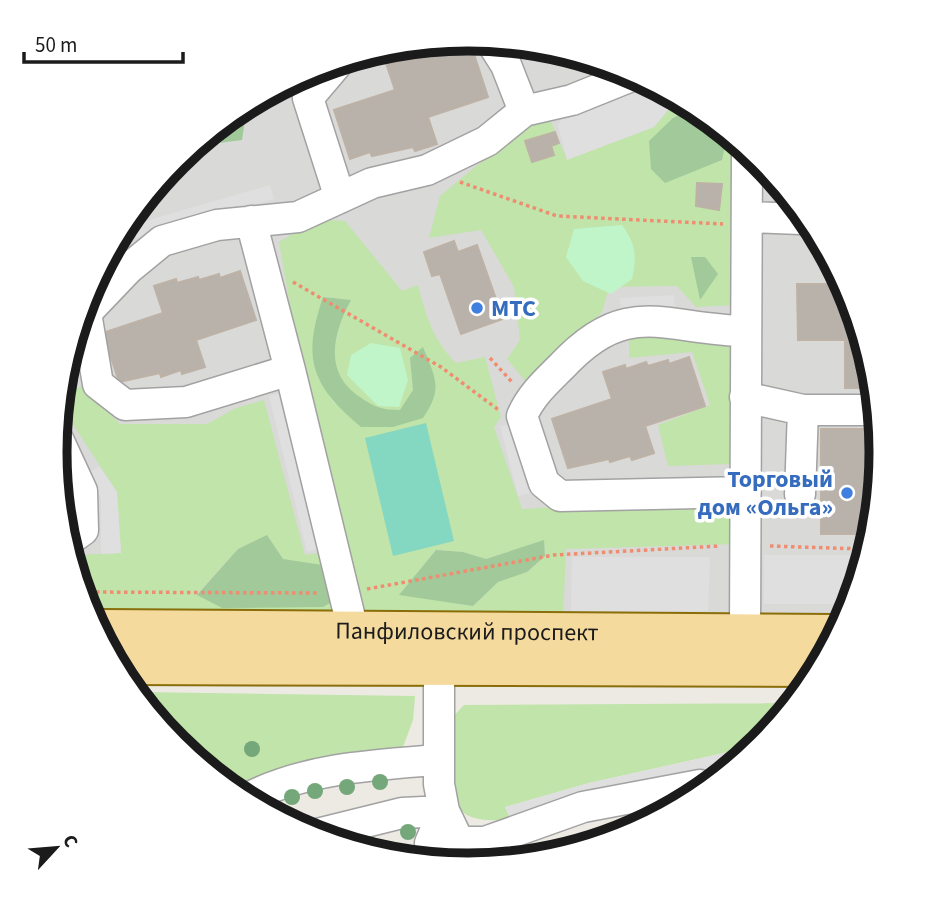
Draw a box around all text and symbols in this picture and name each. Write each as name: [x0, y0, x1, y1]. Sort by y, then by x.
scale bar: [24, 21, 184, 65]
text: 50 m: [35, 30, 77, 60]
place label: МТС: [491, 291, 536, 326]
marker: МТС: [469, 300, 485, 316]
place label: Торговый дом «Ольга»: [698, 462, 833, 525]
marker: Торговый дом «Ольга»: [839, 485, 855, 501]
street label: Панфиловский проспект: [335, 614, 599, 650]
north arrow: [21, 813, 91, 883]
text: С: [55, 830, 84, 852]

